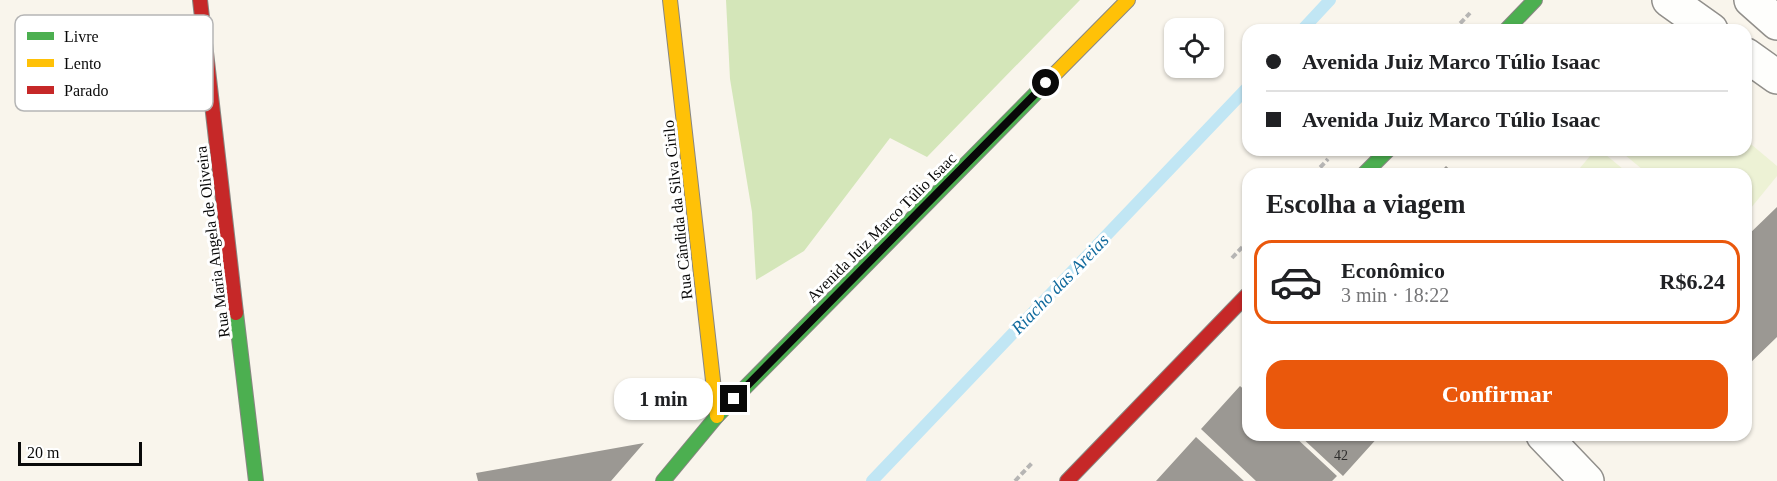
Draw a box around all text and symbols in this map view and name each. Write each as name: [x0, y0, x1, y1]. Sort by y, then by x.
legend: [15, 15, 213, 111]
map controls: [1164, 18, 1224, 78]
button: locate: [1164, 18, 1224, 78]
text: Livre: [64, 28, 99, 45]
text: Avenida Juiz Marco Túlio Isaac: [1302, 49, 1600, 74]
text: Lento: [64, 55, 101, 72]
route start: [1032, 69, 1059, 96]
text: Parado: [64, 82, 108, 99]
text: Avenida Juiz Marco Túlio Isaac: [1302, 107, 1600, 132]
street label: Rua Cândida da Silva Cirilo: [660, 119, 695, 301]
street label: Rua Maria Angela de Oliveira: [192, 145, 234, 339]
street label: Avenida Juiz Marco Túlio Isaac: [803, 149, 959, 305]
text: Escolha a viagem: [1266, 189, 1466, 219]
water label: Riacho das Areias: [1007, 230, 1113, 339]
icon: car: [1269, 255, 1323, 309]
text: Econômico: [1341, 258, 1445, 283]
text: R$6.24: [1660, 269, 1725, 294]
text: 3 min · 18:22: [1341, 284, 1449, 306]
button: Confirmar: [1266, 360, 1728, 429]
callout: 1 min: [614, 378, 713, 420]
route end: [720, 385, 747, 412]
text: 1 min: [639, 388, 688, 410]
scale bar: [18, 439, 142, 466]
text: 20 m: [27, 444, 59, 461]
house number: 42: [1334, 448, 1348, 463]

